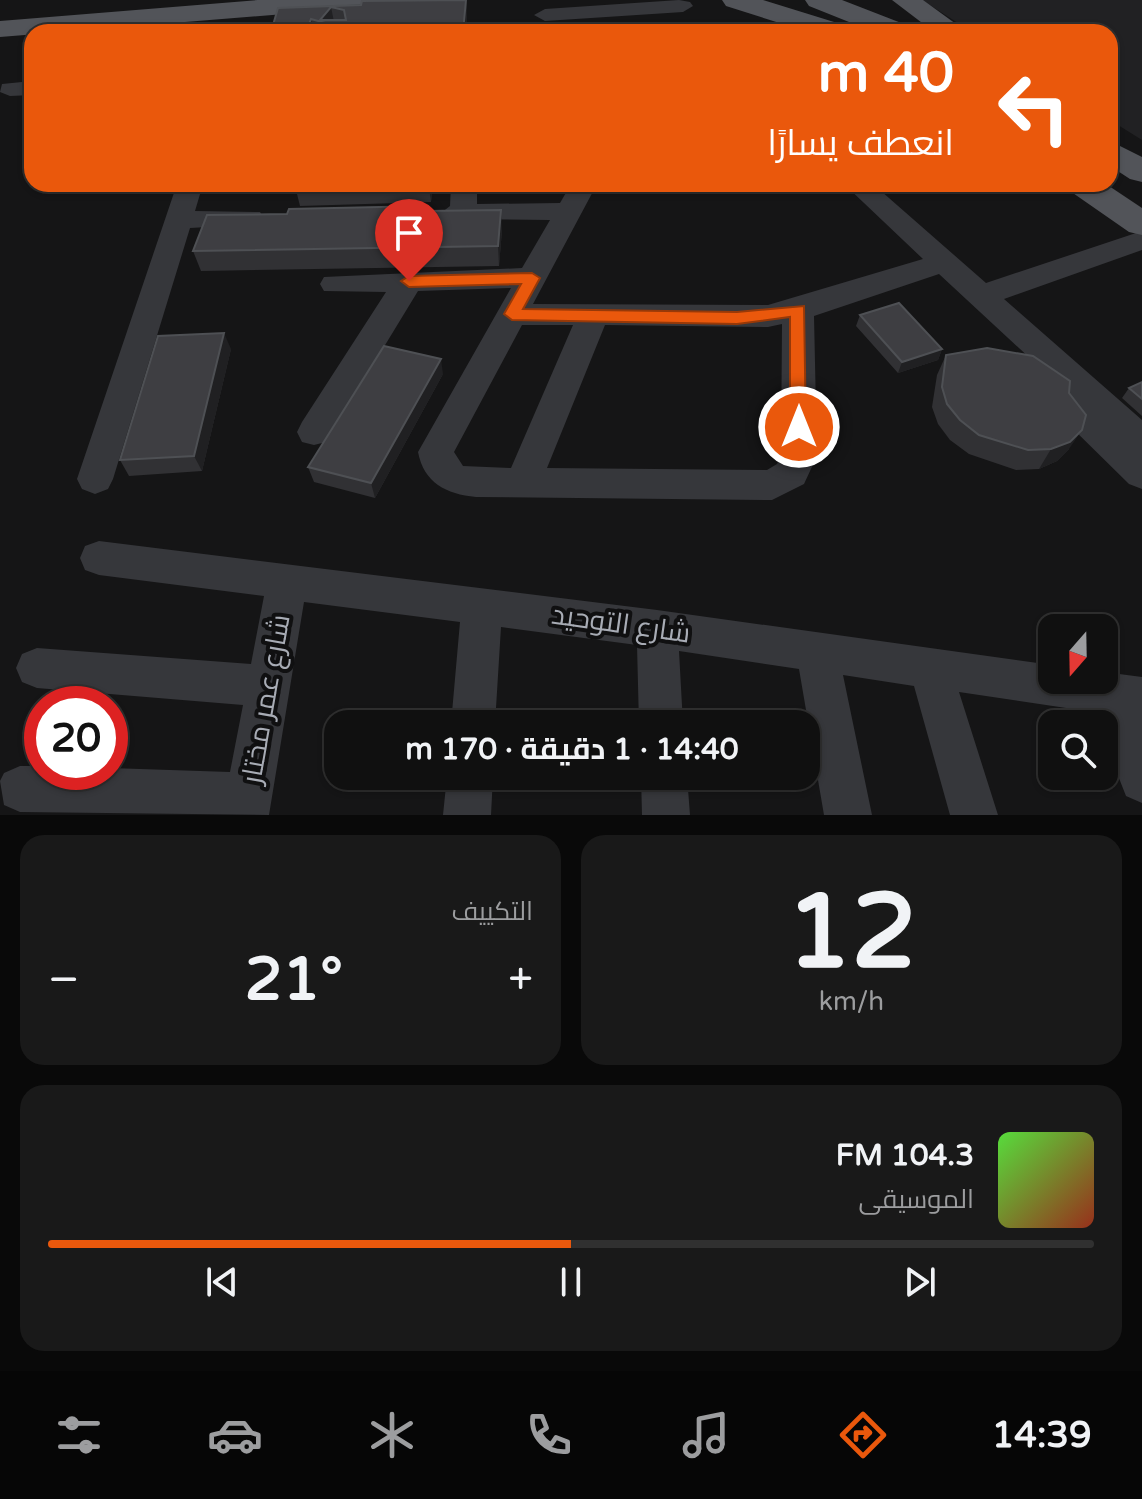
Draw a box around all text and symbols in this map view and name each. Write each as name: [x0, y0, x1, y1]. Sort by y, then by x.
text: 40 m: [818, 40, 954, 107]
icon: left: [982, 56, 1086, 160]
text: انعطف يسارًا: [767, 122, 954, 165]
pin: [375, 199, 443, 281]
icon: arrive: [387, 211, 431, 255]
position arrow: [757, 385, 841, 469]
street label: شارع التوحيد: [549, 597, 693, 652]
street label: شارع عمر مختار: [234, 612, 299, 788]
north arrow: [1038, 614, 1118, 694]
map controls: [1038, 614, 1118, 790]
speed limit sign: 20: [24, 686, 128, 790]
button: search: [1038, 710, 1118, 790]
text: 14:40 · 1 دقيقة · 170 m: [405, 731, 739, 768]
text: 12: [786, 871, 917, 996]
text: التكييف: [451, 896, 533, 927]
text: 21°: [245, 944, 343, 1016]
text: −: [48, 954, 79, 1007]
text: +: [508, 954, 533, 1007]
text: km/h: [819, 986, 884, 1017]
text: 104.3 FM: [836, 1137, 974, 1174]
text: الموسيقى: [859, 1184, 974, 1215]
icon: previous: [200, 1260, 244, 1304]
icon: pause: [549, 1260, 593, 1304]
icon: next: [898, 1260, 942, 1304]
icon: filters: [51, 1407, 107, 1463]
icon: car: [207, 1407, 263, 1463]
icon: climate: [364, 1407, 420, 1463]
icon: phone: [521, 1407, 577, 1463]
icon: music: [678, 1407, 734, 1463]
icon: directions: [835, 1407, 891, 1463]
text: 14:39: [992, 1414, 1092, 1457]

